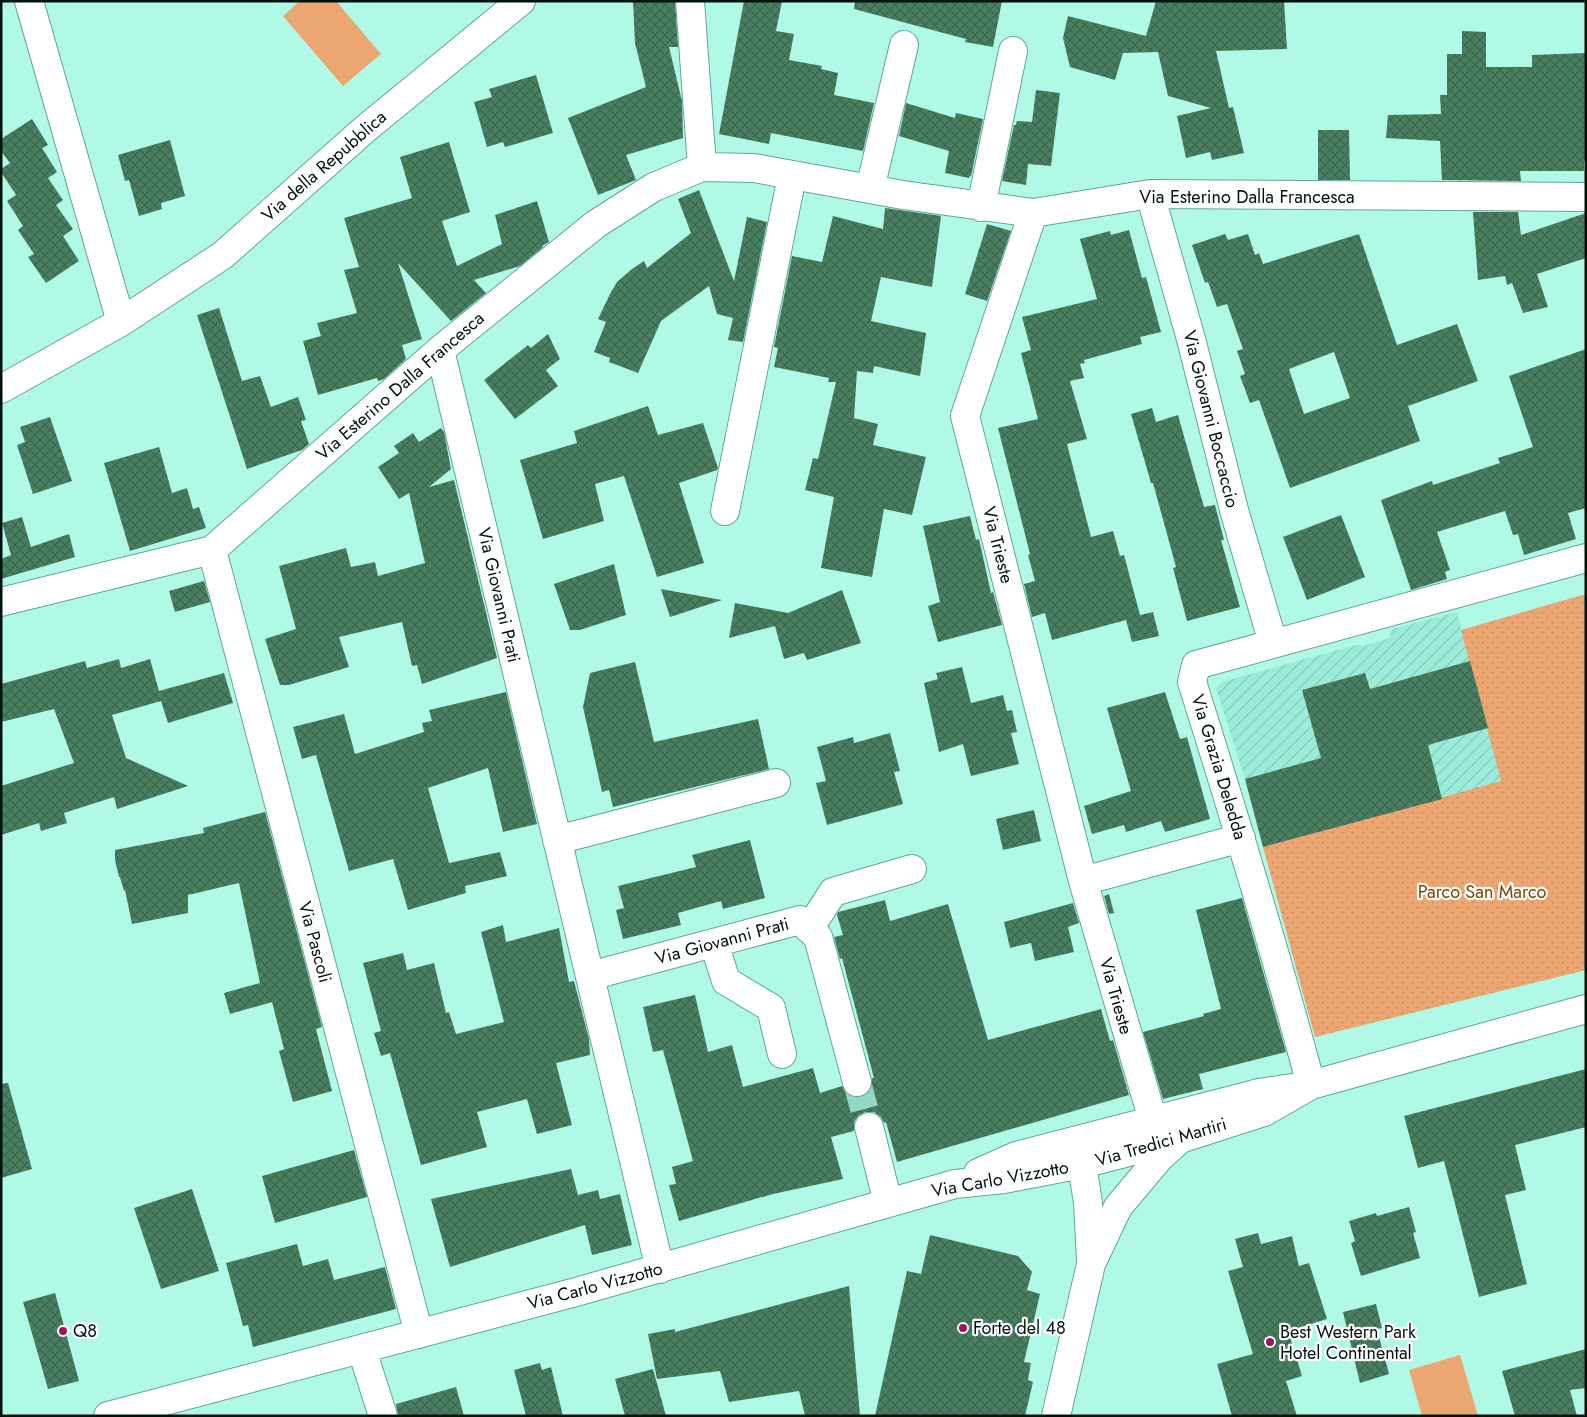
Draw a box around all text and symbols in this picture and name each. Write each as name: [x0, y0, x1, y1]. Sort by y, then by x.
street label: Via della Repubblica: [256, 104, 392, 228]
street label: Via Esterino Dalla Francesca: [1139, 184, 1355, 210]
street label: Via Esterino Dalla Francesca: [310, 306, 490, 466]
street label: Via Giovanni Boccaccio: [1176, 328, 1246, 511]
street label: Via Trieste: [976, 504, 1020, 586]
street label: Via Giovanni Prati: [471, 525, 527, 665]
street label: Via Grazia Deledda: [1185, 691, 1253, 843]
park label: Parco San Marco: [1418, 879, 1546, 905]
street label: Via Pascoli: [292, 898, 338, 986]
street label: Via Giovanni Prati: [652, 911, 792, 971]
street label: Via Trieste: [1093, 955, 1139, 1037]
street label: Via Tredici Martiri: [1092, 1111, 1230, 1173]
street label: Via Carlo Vizzotto: [929, 1154, 1071, 1204]
street label: Via Carlo Vizzotto: [525, 1255, 666, 1317]
place label: Forte del 48: [973, 1315, 1066, 1341]
place label: Q8: [73, 1318, 97, 1344]
place label: Best Western Park Hotel Continental: [1280, 1319, 1416, 1366]
marker: Forte del 48: [957, 1322, 969, 1334]
marker: Q8: [57, 1325, 69, 1337]
marker: Best Western Park Hotel Continental: [1264, 1336, 1276, 1348]

